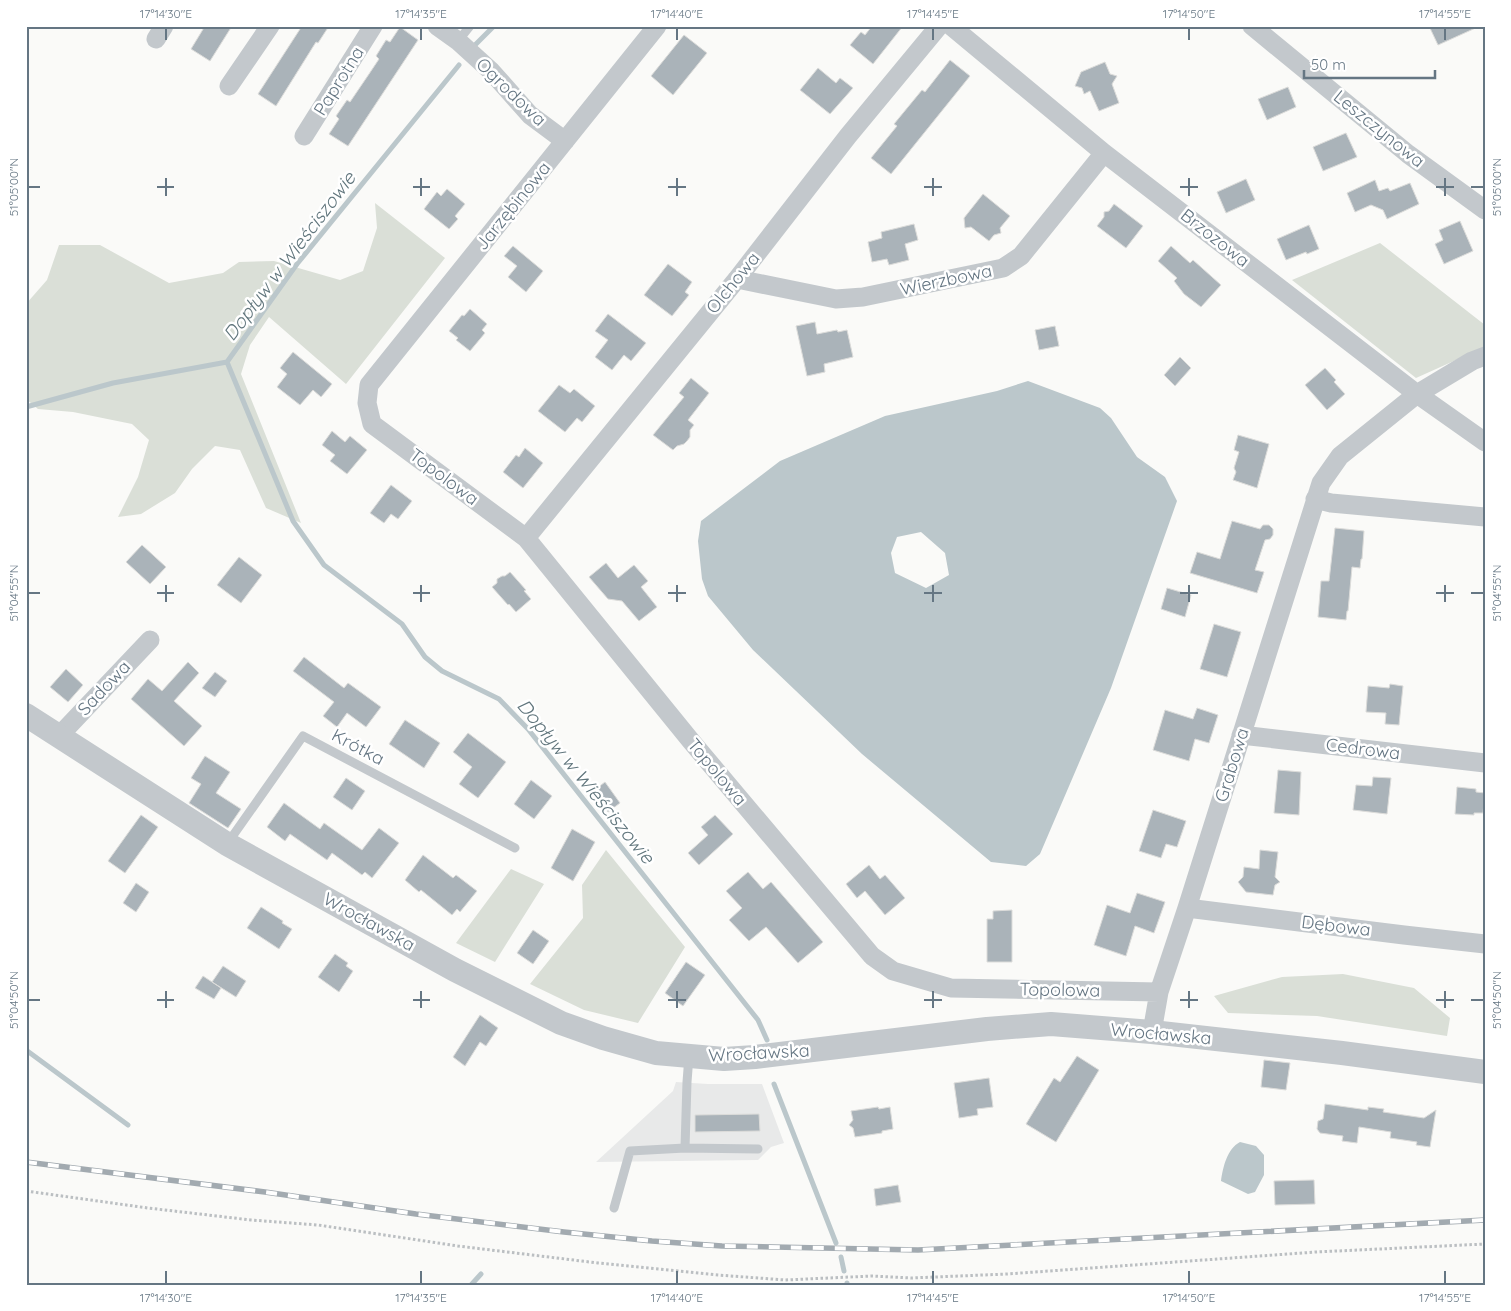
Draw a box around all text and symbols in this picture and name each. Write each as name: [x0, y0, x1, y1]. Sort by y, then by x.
text: 17°14'30"E: [140, 6, 192, 21]
text: 17°14'35"E: [395, 6, 447, 21]
text: 17°14'40"E: [651, 6, 703, 21]
text: 17°14'45"E: [907, 6, 959, 21]
text: 17°14'50"E: [1163, 6, 1215, 21]
text: 17°14'55"E: [1419, 6, 1471, 21]
street label: Paprotna: [308, 42, 369, 120]
scale bar: [1304, 48, 1435, 80]
street label: Ogrodowa: [471, 53, 551, 131]
text: 50 m: [1311, 55, 1346, 74]
street label: Leszczynowa: [1329, 85, 1430, 172]
street label: Jarzębinowa: [470, 157, 555, 255]
text: 51°05'00"N: [6, 158, 21, 216]
text: 51°05'00"N: [1489, 158, 1504, 216]
water label: Dopływ w Wieściszowie: [218, 166, 361, 345]
street label: Brzozowa: [1176, 203, 1255, 272]
street label: Olchowa: [701, 247, 764, 318]
street label: Wierzbowa: [898, 259, 994, 300]
street label: Topolowa: [405, 443, 483, 510]
text: 51°04'55"N: [6, 564, 21, 622]
text: 51°04'55"N: [1489, 564, 1504, 622]
street label: Sadowa: [72, 655, 135, 720]
water label: Dopływ w Wieściszowie: [512, 694, 661, 869]
street label: Krótka: [328, 723, 389, 770]
street label: Grabowa: [1209, 725, 1254, 805]
street label: Topolowa: [683, 733, 752, 810]
street label: Cedrowa: [1325, 733, 1402, 764]
street label: Wrocławska: [319, 887, 419, 956]
street label: Dębowa: [1300, 910, 1372, 941]
text: 51°04'50"N: [6, 971, 21, 1029]
text: 51°04'50"N: [1489, 971, 1504, 1029]
street label: Topolowa: [1019, 977, 1101, 1002]
street label: Wrocławska: [1110, 1018, 1213, 1049]
street label: Wrocławska: [708, 1038, 810, 1067]
text: 17°14'30"E: [140, 1290, 192, 1305]
text: 17°14'35"E: [395, 1290, 447, 1305]
text: 17°14'40"E: [651, 1290, 703, 1305]
text: 17°14'45"E: [907, 1290, 959, 1305]
text: 17°14'50"E: [1163, 1290, 1215, 1305]
text: 17°14'55"E: [1419, 1290, 1471, 1305]

